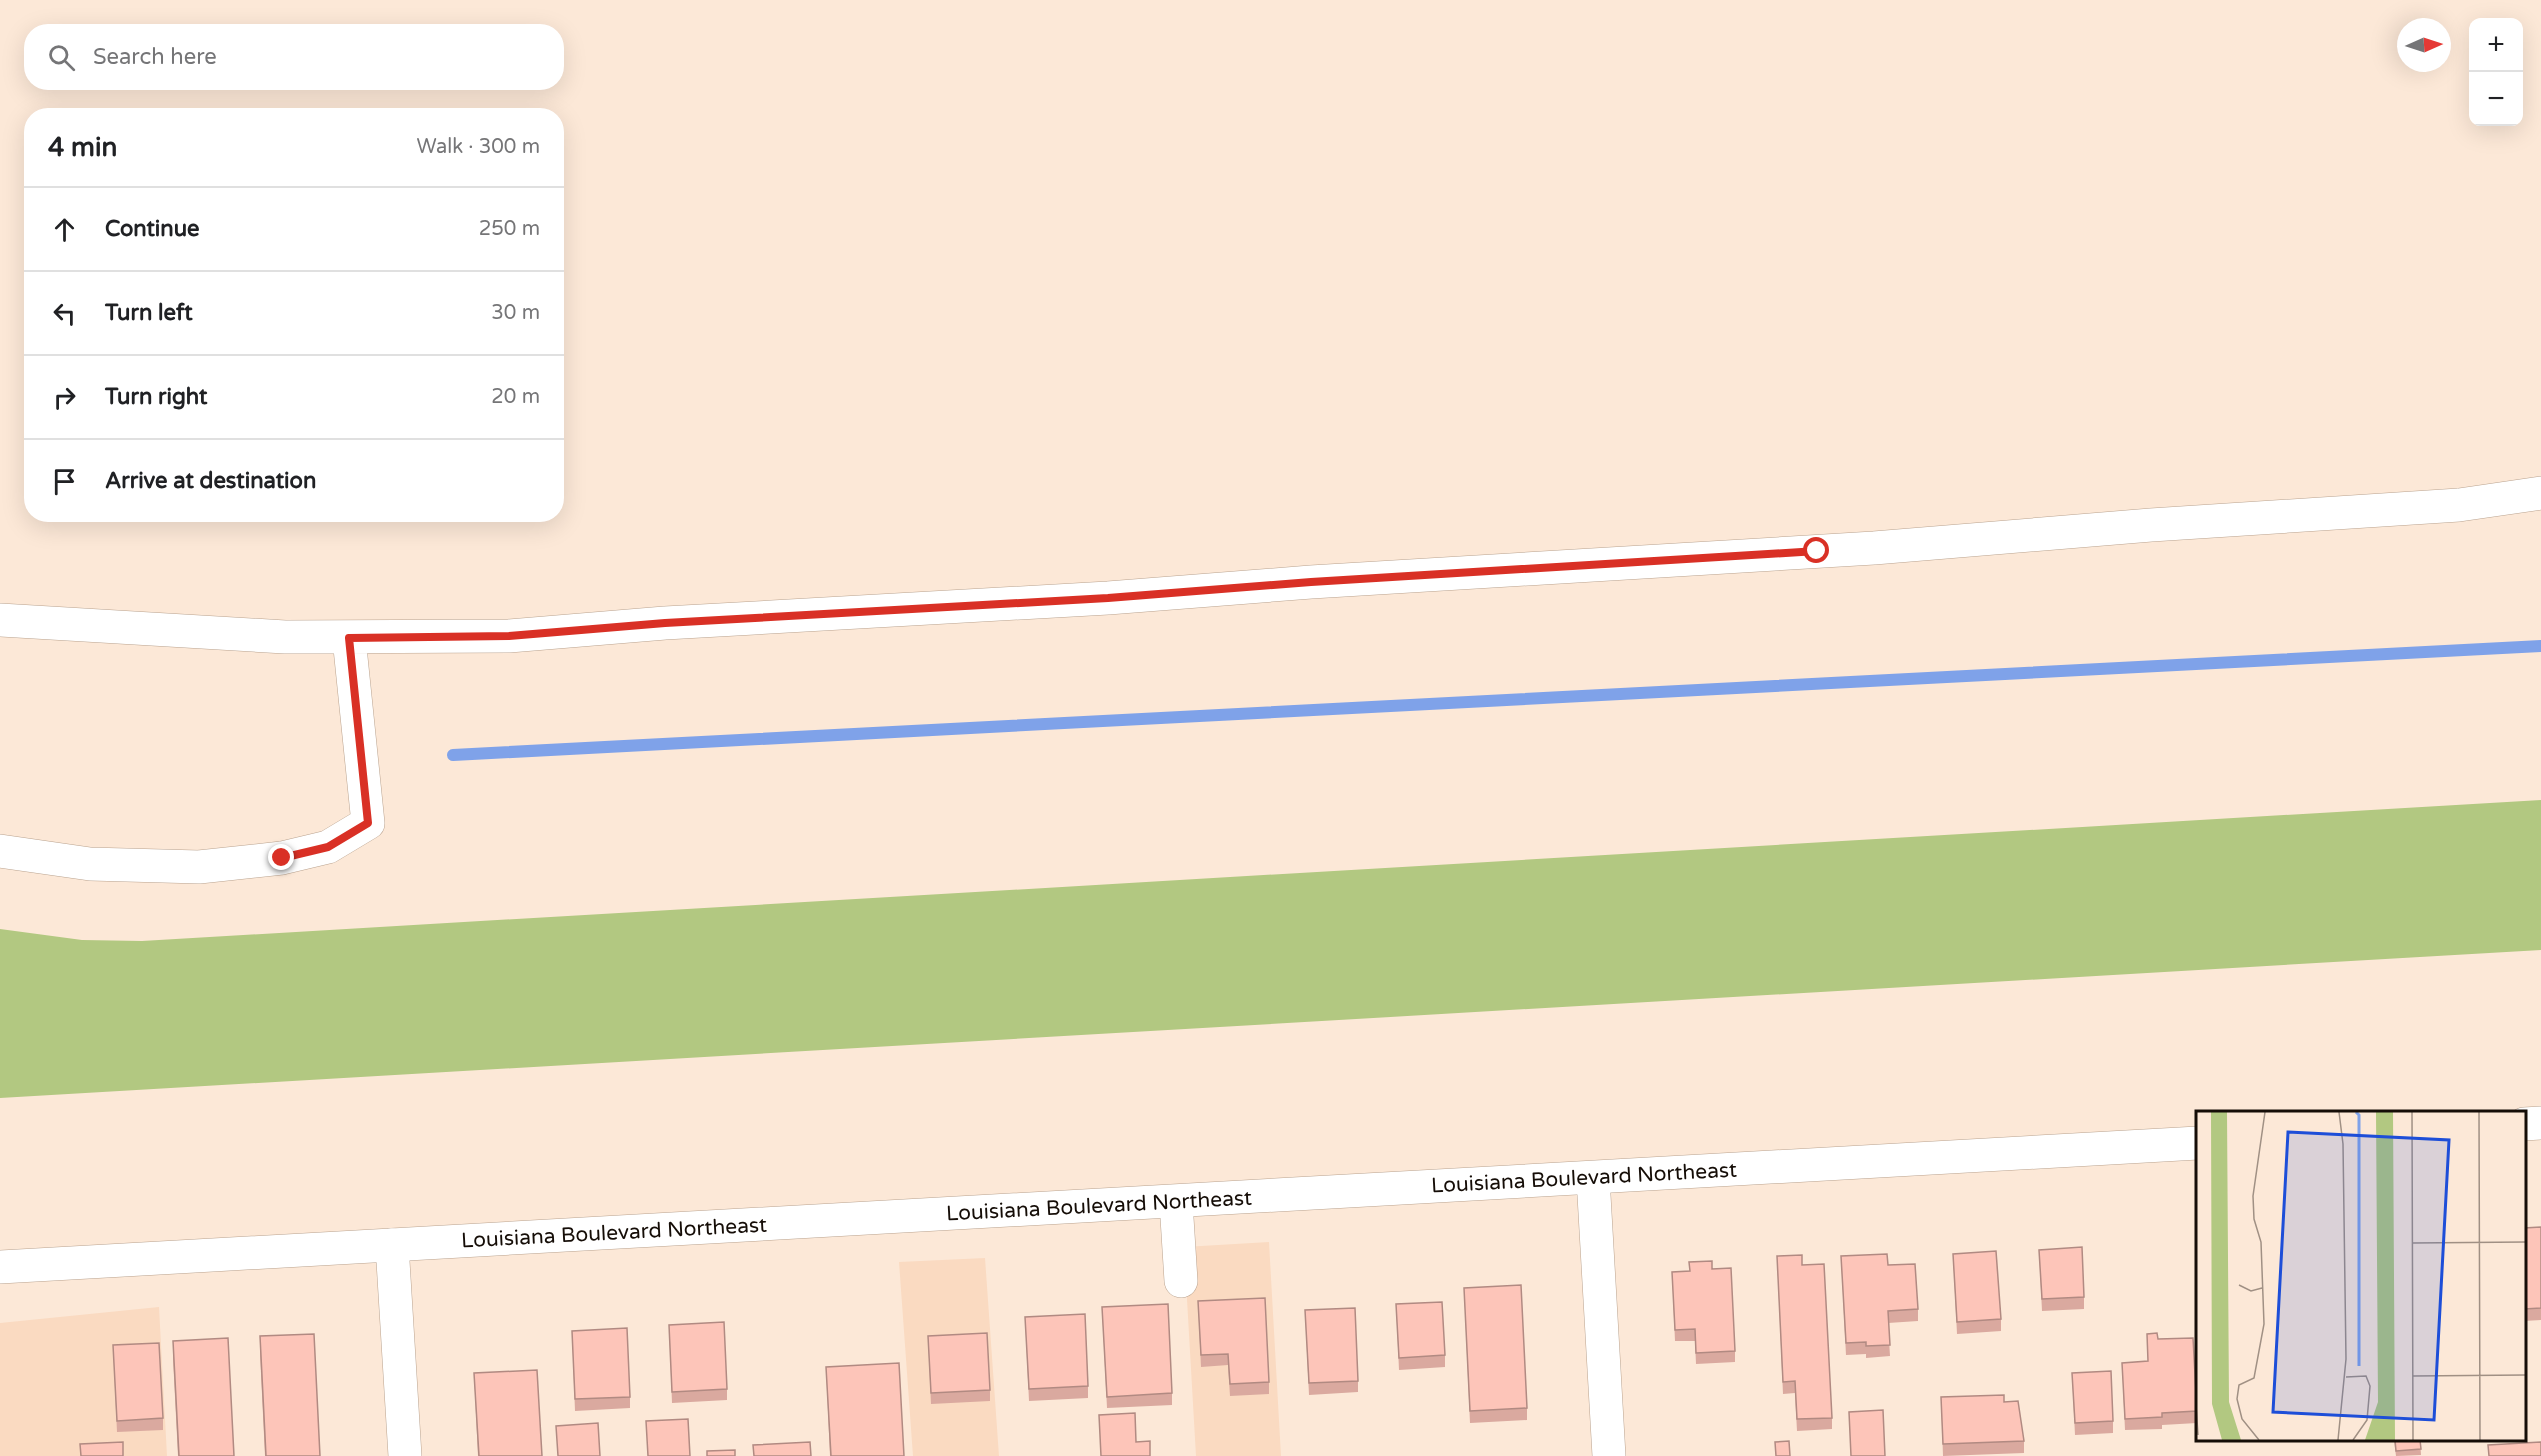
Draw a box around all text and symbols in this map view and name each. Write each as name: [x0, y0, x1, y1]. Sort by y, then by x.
north arrow: [2397, 18, 2451, 72]
map controls: [2469, 18, 2523, 126]
button: +: [2469, 18, 2523, 72]
search box: [24, 24, 564, 90]
icon: search: [45, 41, 78, 74]
text: Search here: [93, 44, 217, 70]
button: −: [2469, 72, 2523, 126]
text: 4 min: [48, 132, 117, 163]
text: Walk · 300 m: [417, 135, 540, 159]
icon: ahead: [48, 213, 81, 246]
text: Continue: [105, 216, 200, 242]
text: 250 m: [479, 217, 540, 241]
icon: left: [48, 297, 81, 330]
text: Turn left: [105, 300, 193, 326]
text: 30 m: [491, 301, 540, 325]
icon: right: [48, 381, 81, 414]
text: Turn right: [105, 384, 207, 410]
text: 20 m: [491, 385, 540, 409]
icon: arrive: [48, 465, 81, 498]
text: Arrive at destination: [105, 468, 316, 494]
route start: [1803, 537, 1829, 563]
route end: [268, 844, 294, 870]
inset map: [2196, 1111, 2526, 1441]
street label: Louisiana Boulevard Northeast: [1430, 1158, 1738, 1198]
street label: Louisiana Boulevard Northeast: [945, 1186, 1253, 1226]
street label: Louisiana Boulevard Northeast: [460, 1213, 768, 1253]

